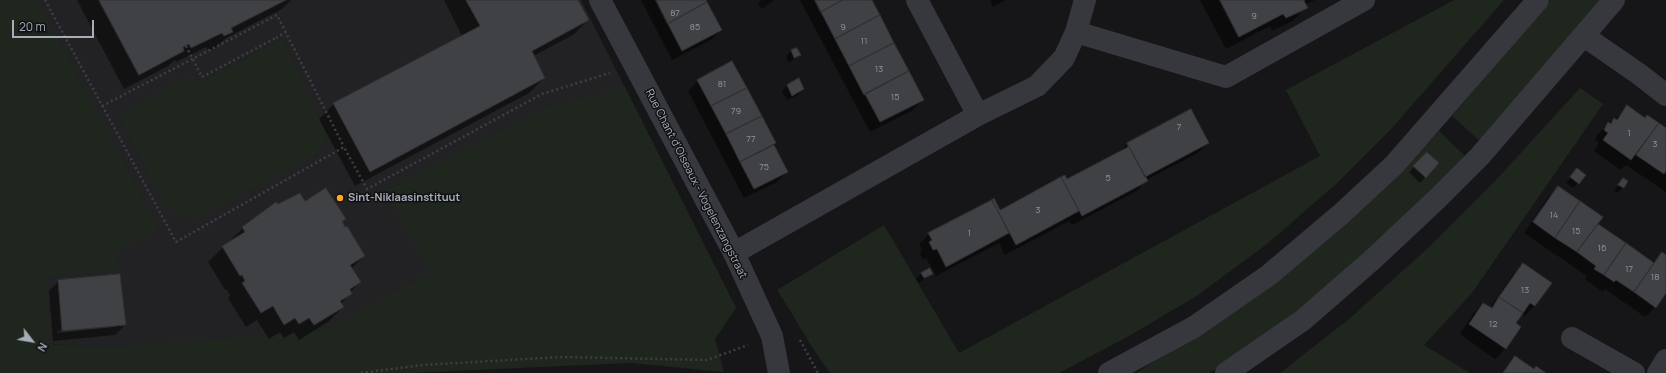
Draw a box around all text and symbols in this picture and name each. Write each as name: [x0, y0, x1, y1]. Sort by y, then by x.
house number: 87: [670, 8, 680, 18]
house number: 9: [1251, 11, 1257, 21]
scale bar: [14, 12, 96, 38]
text: 20 m: [19, 18, 46, 35]
house number: 85: [690, 22, 700, 32]
house number: 9: [840, 22, 846, 32]
house number: 11: [860, 36, 868, 46]
house number: 13: [875, 64, 883, 74]
house number: 81: [718, 79, 726, 89]
street label: Rue Chant d'Oiseaux - Vogelenzangstraat: [642, 87, 750, 281]
house number: 15: [891, 92, 899, 102]
house number: 79: [731, 106, 741, 116]
house number: 7: [1177, 122, 1181, 132]
house number: 1: [1627, 128, 1631, 138]
house number: 77: [746, 134, 756, 144]
house number: 3: [1653, 139, 1657, 149]
house number: 75: [759, 162, 769, 172]
house number: 5: [1105, 173, 1111, 183]
place label: Sint-Niklaasinstituut: [348, 191, 460, 205]
marker: Sint-Niklaasinstituut: [335, 193, 345, 203]
house number: 3: [1036, 205, 1040, 215]
house number: 14: [1550, 210, 1558, 220]
house number: 15: [1572, 226, 1580, 236]
house number: 1: [967, 228, 971, 238]
house number: 16: [1597, 243, 1607, 253]
house number: 17: [1625, 264, 1633, 274]
house number: 18: [1651, 272, 1659, 282]
house number: 13: [1521, 285, 1529, 295]
house number: 12: [1489, 319, 1497, 329]
north arrow: [12, 321, 52, 361]
text: N: [34, 340, 51, 355]

